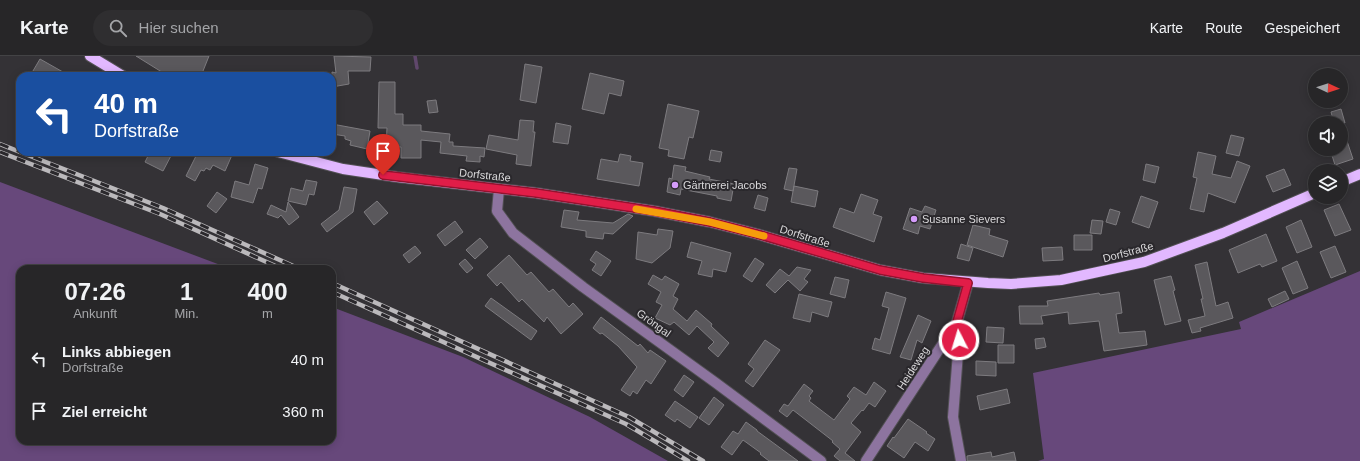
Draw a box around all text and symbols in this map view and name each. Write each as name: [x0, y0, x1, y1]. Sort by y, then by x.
search box: [93, 10, 373, 46]
text: Karte: [20, 17, 69, 38]
icon: search: [107, 17, 129, 39]
text: Hier suchen: [139, 19, 219, 36]
text: Karte: [1150, 20, 1183, 36]
text: Route: [1205, 20, 1243, 36]
text: Gespeichert: [1265, 20, 1340, 36]
north arrow: [1308, 68, 1348, 108]
map controls: [1308, 68, 1348, 204]
icon: left: [28, 88, 80, 140]
text: 40 m: [94, 88, 158, 119]
button: sound: [1308, 116, 1348, 156]
text: Dorfstraße: [94, 121, 179, 141]
pin: [366, 134, 400, 175]
icon: arrive: [372, 140, 394, 162]
button: layers: [1308, 164, 1348, 204]
street label: Dorfstraße: [459, 166, 511, 184]
place label: Gärtnerei Jacobs: [683, 179, 767, 191]
marker: Gärtnerei Jacobs: [670, 180, 680, 190]
place label: Susanne Sievers: [922, 213, 1006, 225]
marker: Susanne Sievers: [909, 214, 919, 224]
street label: Dorfstraße: [778, 223, 832, 249]
street label: Dorfstraße: [1101, 239, 1155, 265]
text: 07:26: [65, 278, 126, 305]
text: 1: [180, 278, 193, 305]
text: 400: [247, 278, 288, 305]
text: Ankunft: [73, 306, 117, 321]
text: Min.: [174, 306, 199, 321]
text: m: [262, 306, 273, 321]
street label: Gröngal: [635, 307, 673, 339]
position arrow: [938, 319, 980, 361]
text: Links abbiegen: [62, 343, 171, 360]
street label: Heideweg: [895, 344, 931, 392]
icon: left: [28, 348, 50, 370]
text: 40 m: [291, 351, 324, 368]
text: Dorfstraße: [62, 360, 123, 375]
icon: arrive: [28, 400, 50, 422]
text: Ziel erreicht: [62, 403, 147, 420]
text: 360 m: [282, 403, 324, 420]

